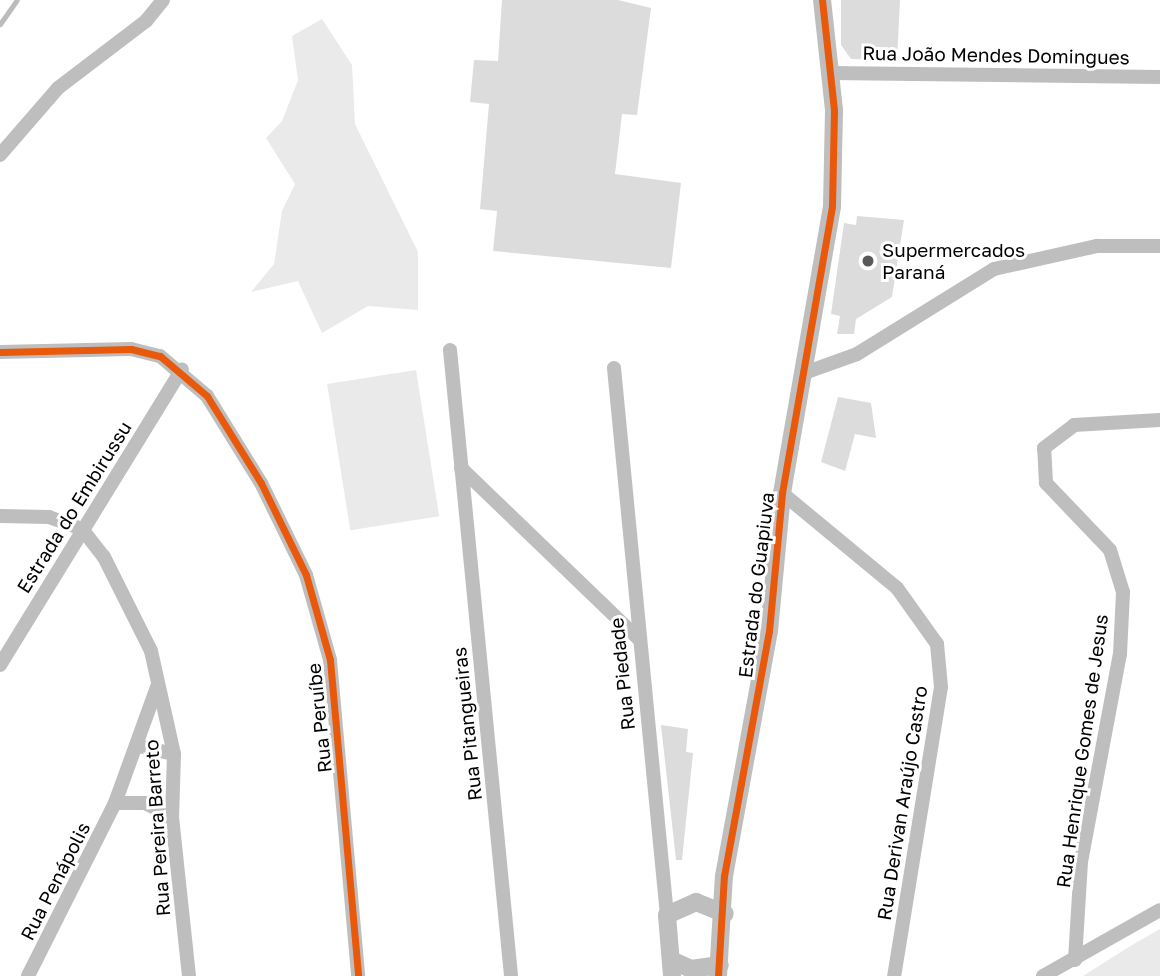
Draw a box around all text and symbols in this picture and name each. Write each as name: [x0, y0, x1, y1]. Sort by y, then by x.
street label: Rua João Mendes Domingues: [862, 41, 1130, 69]
place label: Supermercados Paraná: [882, 239, 1025, 283]
marker: Supermercados Paraná: [860, 253, 876, 269]
street label: Estrada do Embirussu: [12, 417, 136, 597]
street label: Estrada do Guapiuva: [733, 491, 779, 679]
street label: Rua Henrique Gomes de Jesus: [1051, 613, 1113, 889]
street label: Rua Piedade: [605, 617, 639, 731]
street label: Rua Pitangueiras: [448, 646, 486, 802]
street label: Rua Peruíbe: [302, 662, 336, 774]
street label: Rua Derivan Araújo Castro: [872, 684, 932, 922]
street label: Rua Pereira Barreto: [139, 739, 175, 917]
street label: Rua Penápolis: [15, 818, 95, 944]

